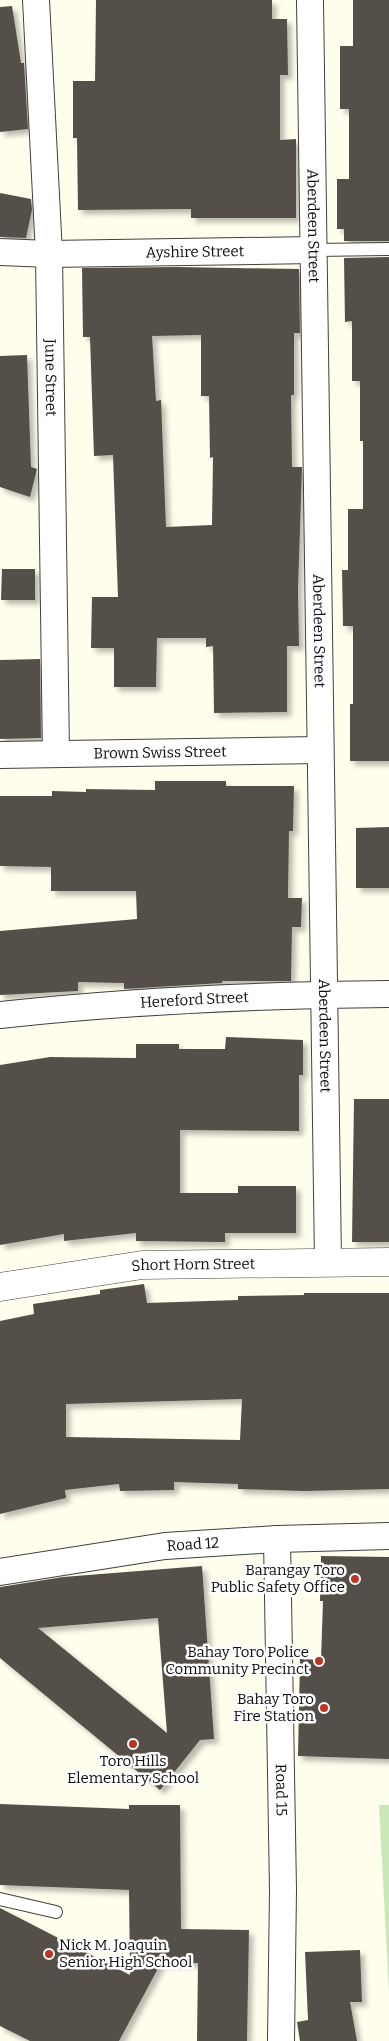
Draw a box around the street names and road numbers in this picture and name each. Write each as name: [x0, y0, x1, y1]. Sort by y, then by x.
street label: Aberdeen Street: [303, 169, 323, 284]
street label: Ayshire Street: [146, 242, 245, 262]
street label: June Street: [41, 338, 60, 417]
street label: Aberdeen Street: [309, 574, 329, 689]
street label: Brown Swiss Street: [93, 742, 227, 763]
street label: Aberdeen Street: [315, 979, 335, 1094]
street label: Hereford Street: [140, 988, 250, 1012]
street label: Short Horn Street: [130, 1255, 256, 1276]
street label: Road 12: [166, 1534, 220, 1555]
street label: Road 15: [272, 1764, 291, 1816]

